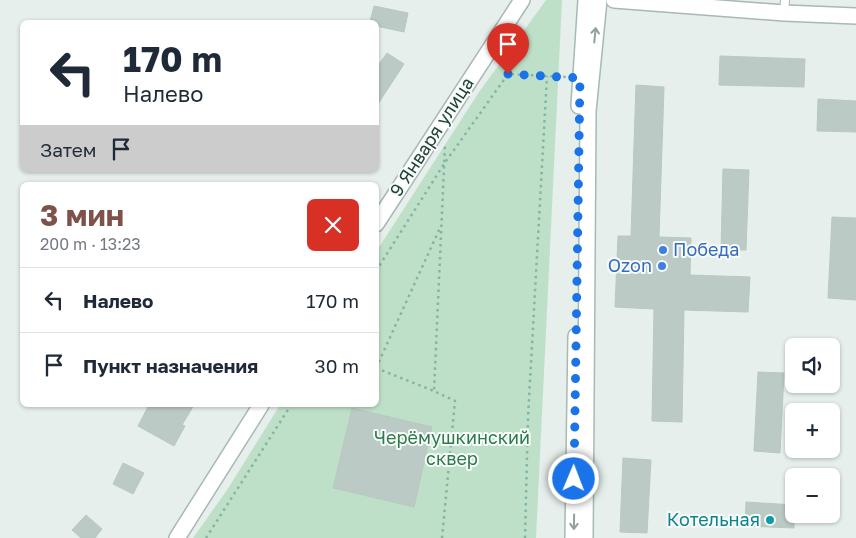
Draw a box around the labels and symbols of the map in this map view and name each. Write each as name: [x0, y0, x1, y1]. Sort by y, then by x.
pin: [487, 23, 529, 74]
one-way arrow: [590, 27, 600, 43]
street label: 9 Января улица: [384, 73, 478, 200]
place label: Победа: [673, 238, 740, 260]
marker: Победа: [657, 244, 669, 256]
place label: Ozon: [608, 254, 652, 276]
marker: Ozon: [656, 260, 668, 272]
park label: Черёмушкинский сквер: [374, 426, 530, 469]
position arrow: [547, 452, 599, 504]
place label: Котельная: [667, 508, 760, 530]
one-way arrow: [569, 514, 579, 530]
marker: Котельная: [764, 514, 776, 526]

